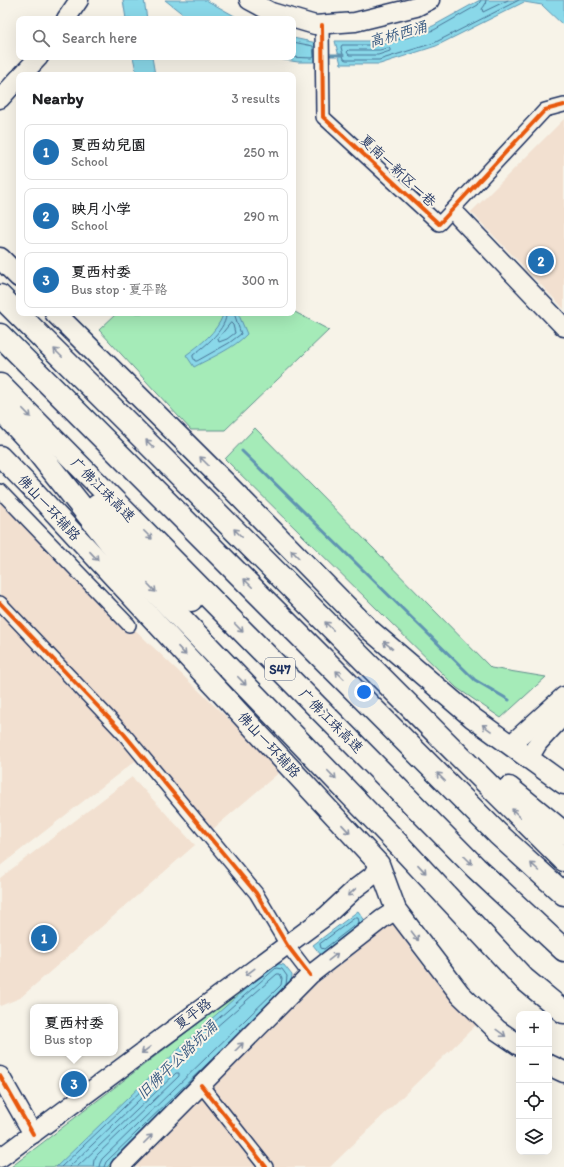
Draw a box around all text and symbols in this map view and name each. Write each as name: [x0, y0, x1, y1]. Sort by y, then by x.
search box: [16, 16, 296, 60]
water label: 高桥西涌: [367, 17, 430, 51]
icon: search: [30, 27, 52, 49]
text: Search here: [62, 29, 137, 47]
text: Nearby: [32, 88, 84, 108]
text: 3 results: [231, 91, 280, 106]
street label: 夏南一新区一巷: [356, 131, 440, 211]
text: 夏西幼兒園: [71, 136, 146, 154]
text: 1: [43, 145, 49, 160]
text: 250 m: [243, 145, 279, 160]
text: School: [71, 154, 108, 169]
text: 映月小学: [71, 200, 131, 218]
text: 2: [43, 209, 49, 224]
text: 290 m: [243, 209, 279, 224]
text: School: [71, 218, 108, 233]
pin: 2: [528, 246, 554, 276]
text: 夏西村委: [71, 263, 131, 281]
text: 3: [42, 273, 50, 288]
text: 300 m: [242, 273, 279, 288]
text: Bus stop · 夏平路: [71, 282, 167, 297]
one-way arrow: [53, 348, 63, 358]
one-way arrow: [22, 408, 32, 418]
one-way arrow: [145, 439, 155, 449]
street label: 广佛江珠高速: [67, 454, 139, 526]
one-way arrow: [199, 456, 209, 466]
street label: 佛山一环辅路: [14, 471, 84, 545]
one-way arrow: [233, 528, 243, 538]
one-way arrow: [143, 530, 153, 540]
one-way arrow: [290, 549, 300, 559]
one-way arrow: [89, 551, 99, 561]
one-way arrow: [243, 578, 253, 588]
one-way arrow: [147, 583, 157, 593]
one-way arrow: [324, 621, 334, 631]
one-way arrow: [235, 623, 244, 633]
one-way arrow: [382, 641, 393, 650]
one-way arrow: [177, 646, 186, 656]
road number: S47: [265, 658, 295, 680]
one-way arrow: [335, 670, 345, 680]
one-way arrow: [237, 676, 246, 686]
your location: [354, 682, 374, 702]
street label: 广佛江珠高速: [295, 685, 367, 757]
street label: 佛山一环辅路: [234, 708, 304, 782]
one-way arrow: [482, 724, 493, 732]
one-way arrow: [327, 770, 337, 780]
one-way arrow: [437, 772, 446, 782]
one-way arrow: [511, 808, 521, 818]
one-way arrow: [342, 824, 351, 834]
one-way arrow: [464, 855, 473, 865]
one-way arrow: [530, 863, 540, 872]
one-way arrow: [417, 864, 427, 874]
one-way arrow: [347, 887, 357, 896]
pin: 1: [31, 923, 57, 953]
one-way arrow: [411, 930, 420, 941]
one-way arrow: [327, 953, 338, 961]
one-way arrow: [245, 968, 256, 976]
street label: 夏平路: [171, 995, 215, 1033]
popup: [30, 1004, 118, 1056]
map controls: [516, 1011, 552, 1155]
button: +: [516, 1011, 552, 1047]
text: 夏西村委: [44, 1014, 104, 1032]
water label: 旧佛平公路坑涌: [133, 1016, 222, 1103]
one-way arrow: [496, 1028, 507, 1037]
text: Bus stop: [44, 1032, 92, 1047]
one-way arrow: [234, 1042, 244, 1052]
one-way arrow: [140, 1045, 151, 1054]
button: −: [516, 1047, 552, 1083]
pin: 3: [61, 1069, 87, 1099]
button: locate: [516, 1083, 552, 1119]
button: layers: [516, 1119, 552, 1155]
one-way arrow: [143, 1134, 152, 1144]

